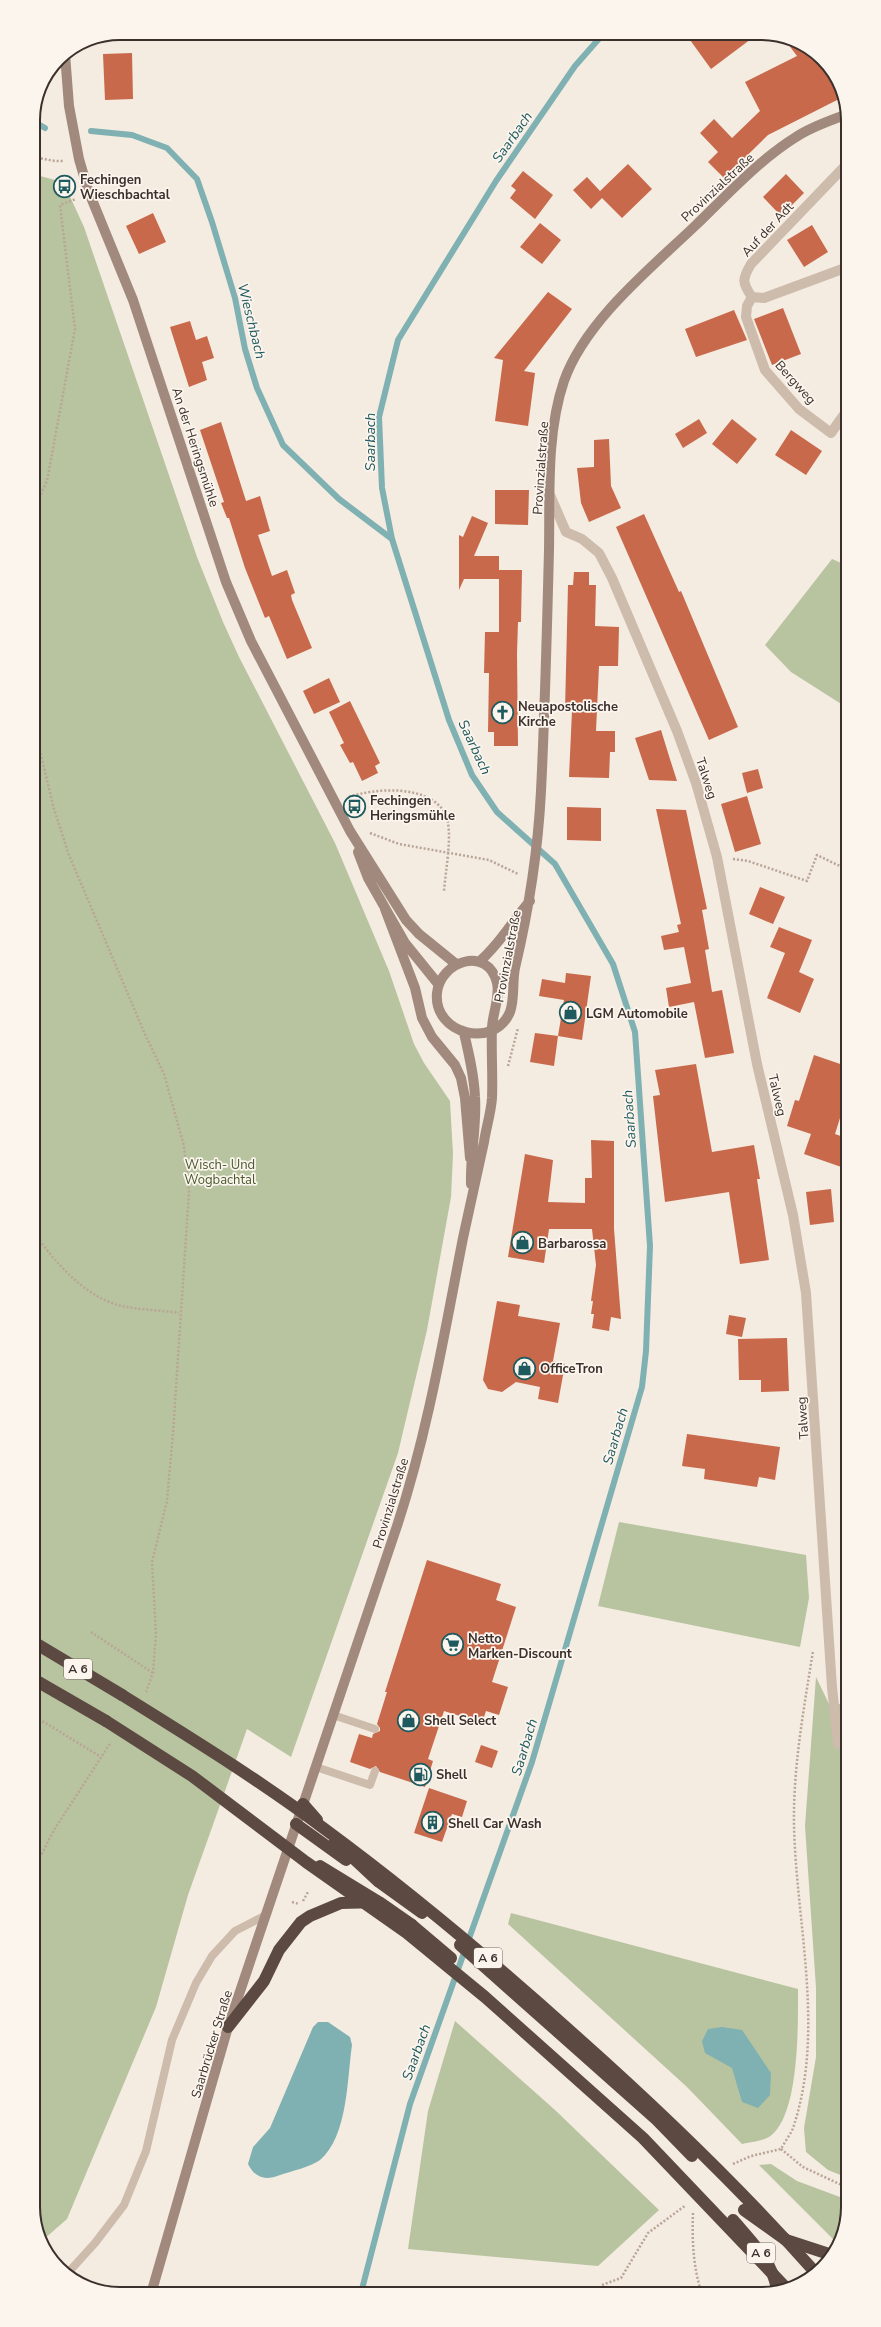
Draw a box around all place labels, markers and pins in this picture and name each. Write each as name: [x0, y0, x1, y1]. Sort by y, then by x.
place label: Fechingen Wieschbachtal: [80, 171, 171, 204]
bus stop icon: Fechingen Wieschbachtal: [51, 173, 77, 199]
place label: Neuapostolische Kirche: [518, 698, 618, 731]
church icon: Neuapostolische Kirche: [490, 700, 516, 726]
place label: Fechingen Heringsmühle: [370, 792, 455, 825]
bus stop icon: Fechingen Heringsmühle: [342, 794, 368, 820]
shop icon: LGM Automobile: [557, 1000, 583, 1026]
place label: LGM Automobile: [586, 1005, 688, 1023]
shop icon: Barbarossa: [509, 1230, 535, 1256]
place label: Barbarossa: [538, 1235, 606, 1253]
shop icon: OfficeTron: [512, 1355, 538, 1381]
place label: OfficeTron: [540, 1360, 603, 1378]
place label: Netto Marken-Discount: [468, 1630, 573, 1663]
supermarket icon: Netto Marken-Discount: [439, 1632, 465, 1658]
shop icon: Shell Select: [396, 1707, 422, 1733]
place label: Shell Select: [424, 1712, 497, 1730]
fuel station icon: Shell: [407, 1761, 433, 1787]
place label: Shell: [436, 1766, 468, 1784]
building icon: Shell Car Wash: [420, 1810, 446, 1836]
place label: Shell Car Wash: [448, 1815, 542, 1833]

